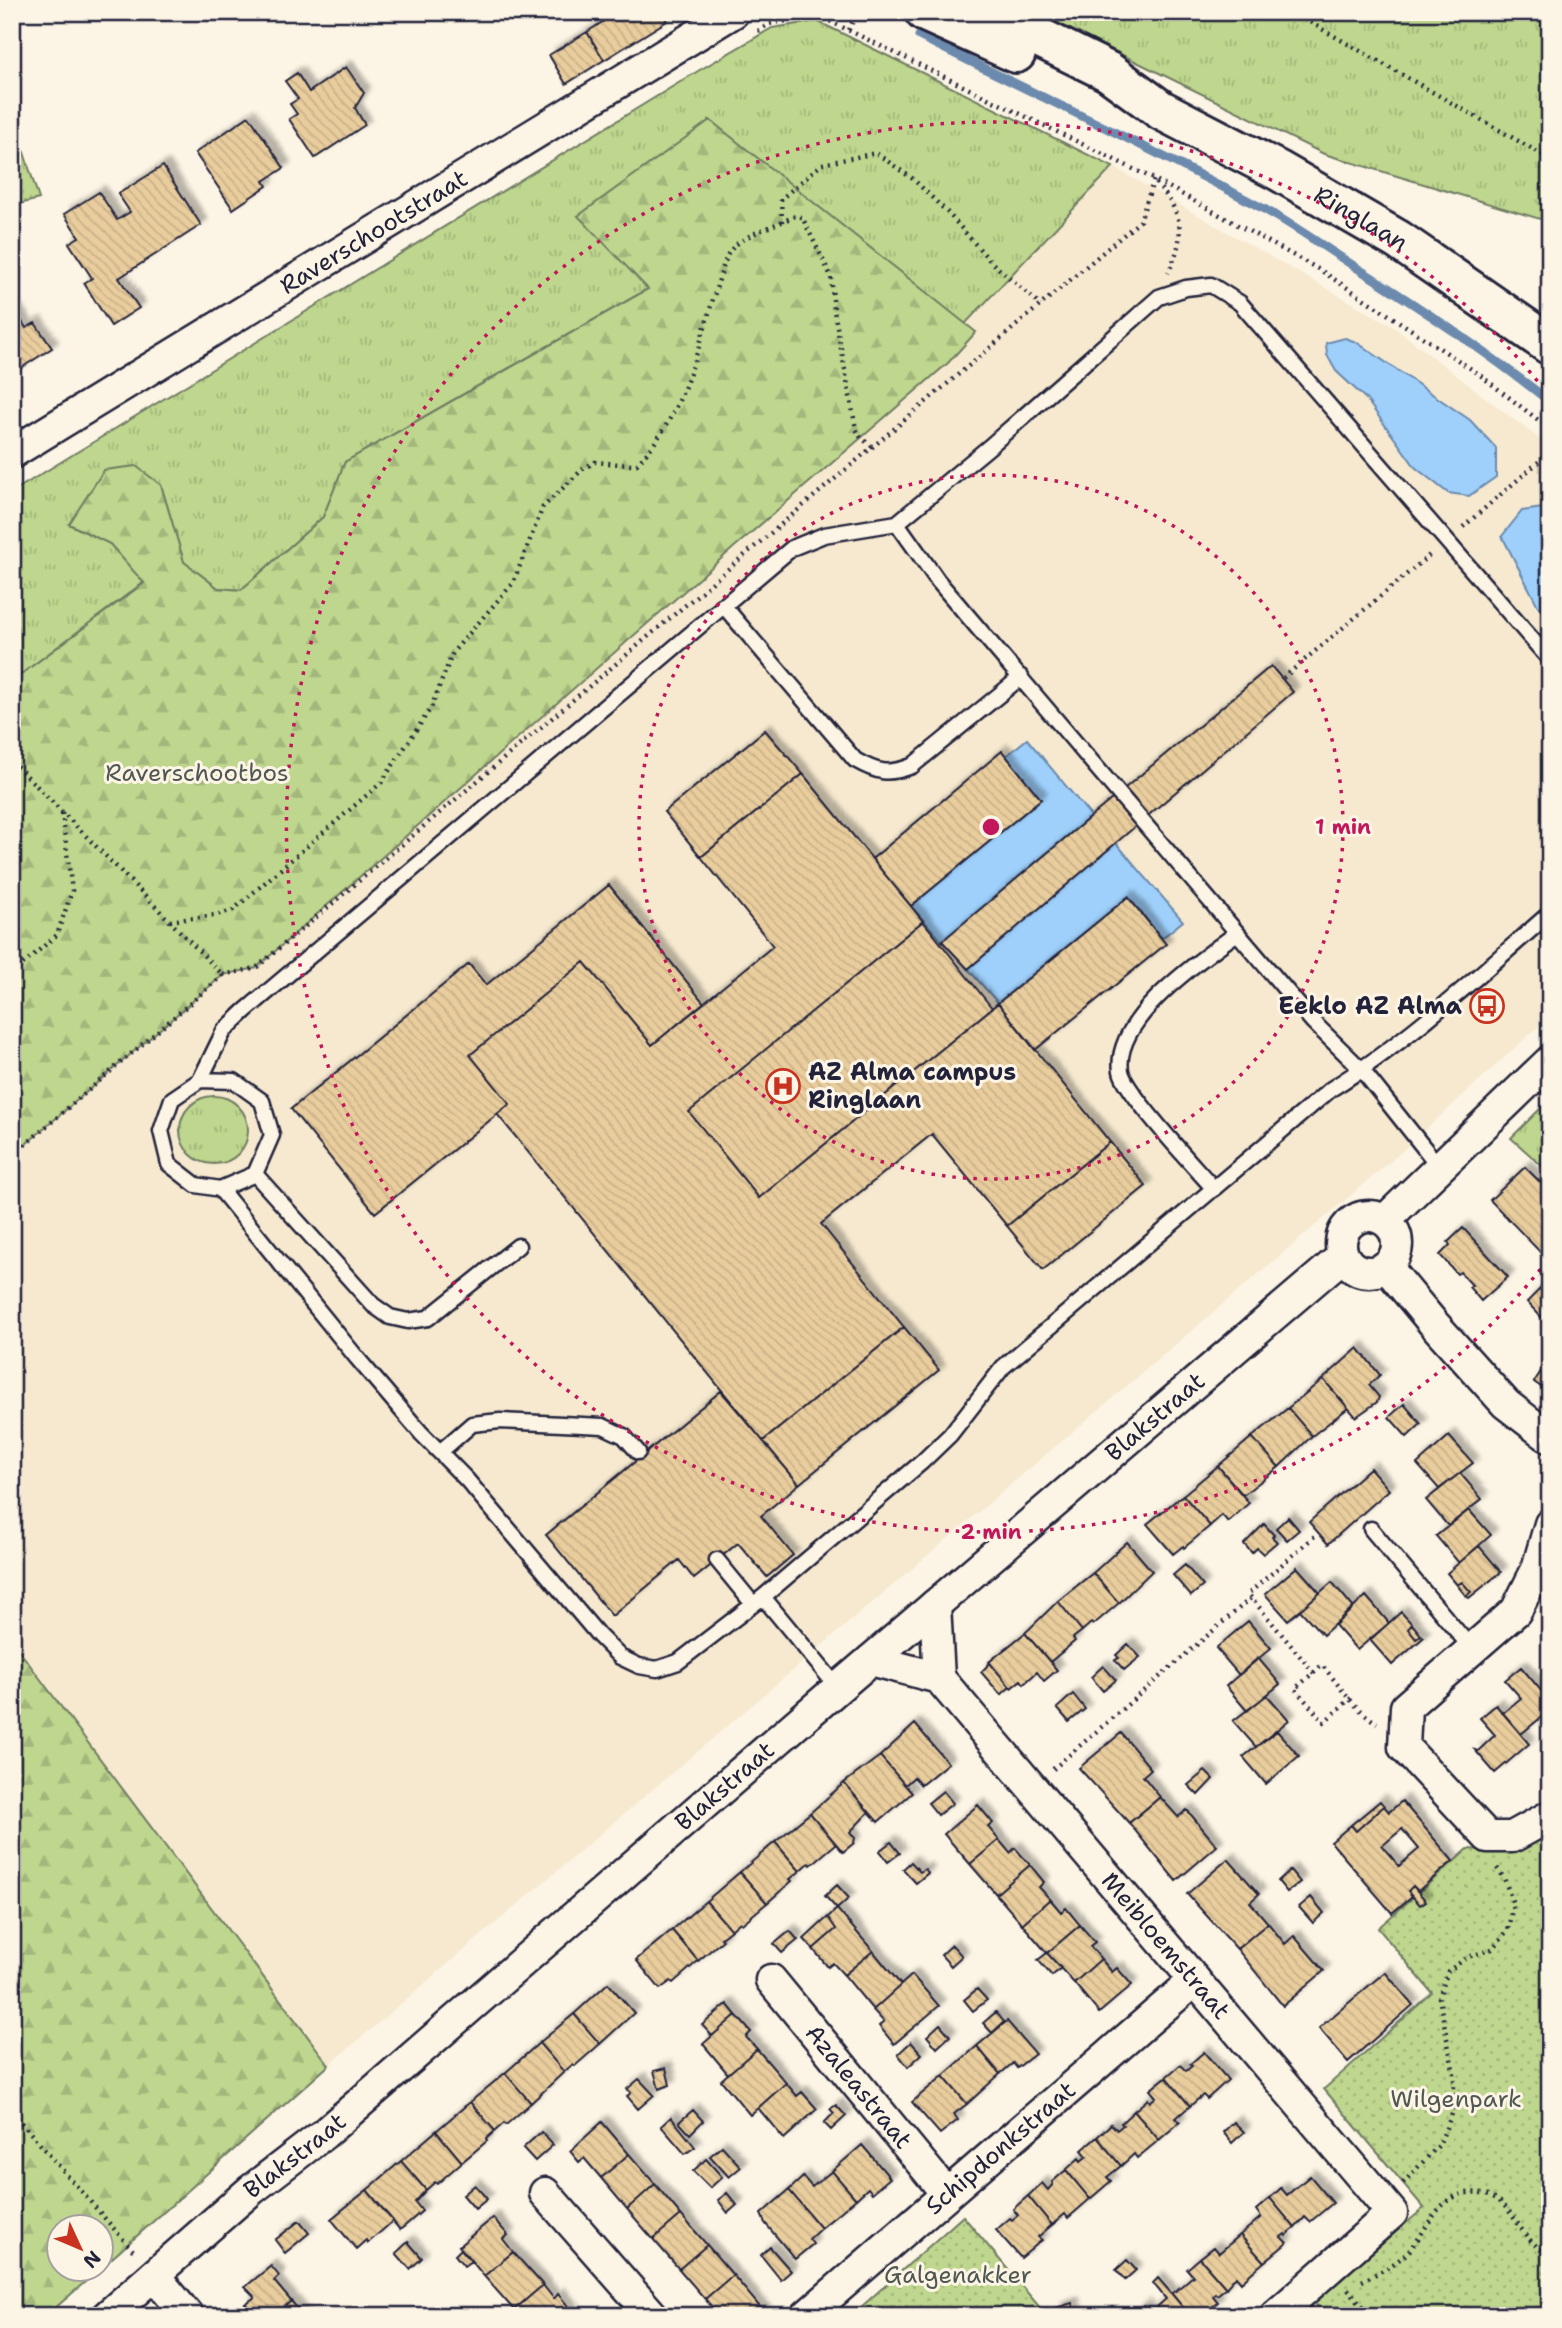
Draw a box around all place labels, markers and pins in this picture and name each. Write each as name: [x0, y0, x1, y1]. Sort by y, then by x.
centre of rings: [979, 815, 1003, 839]
bus stop icon: Eeklo AZ Alma: [1468, 987, 1506, 1025]
place label: Eeklo AZ Alma: [1278, 990, 1463, 1022]
place label: AZ Alma campus Ringlaan: [808, 1056, 1016, 1116]
hospital icon: AZ Alma campus Ringlaan: [764, 1067, 802, 1105]

